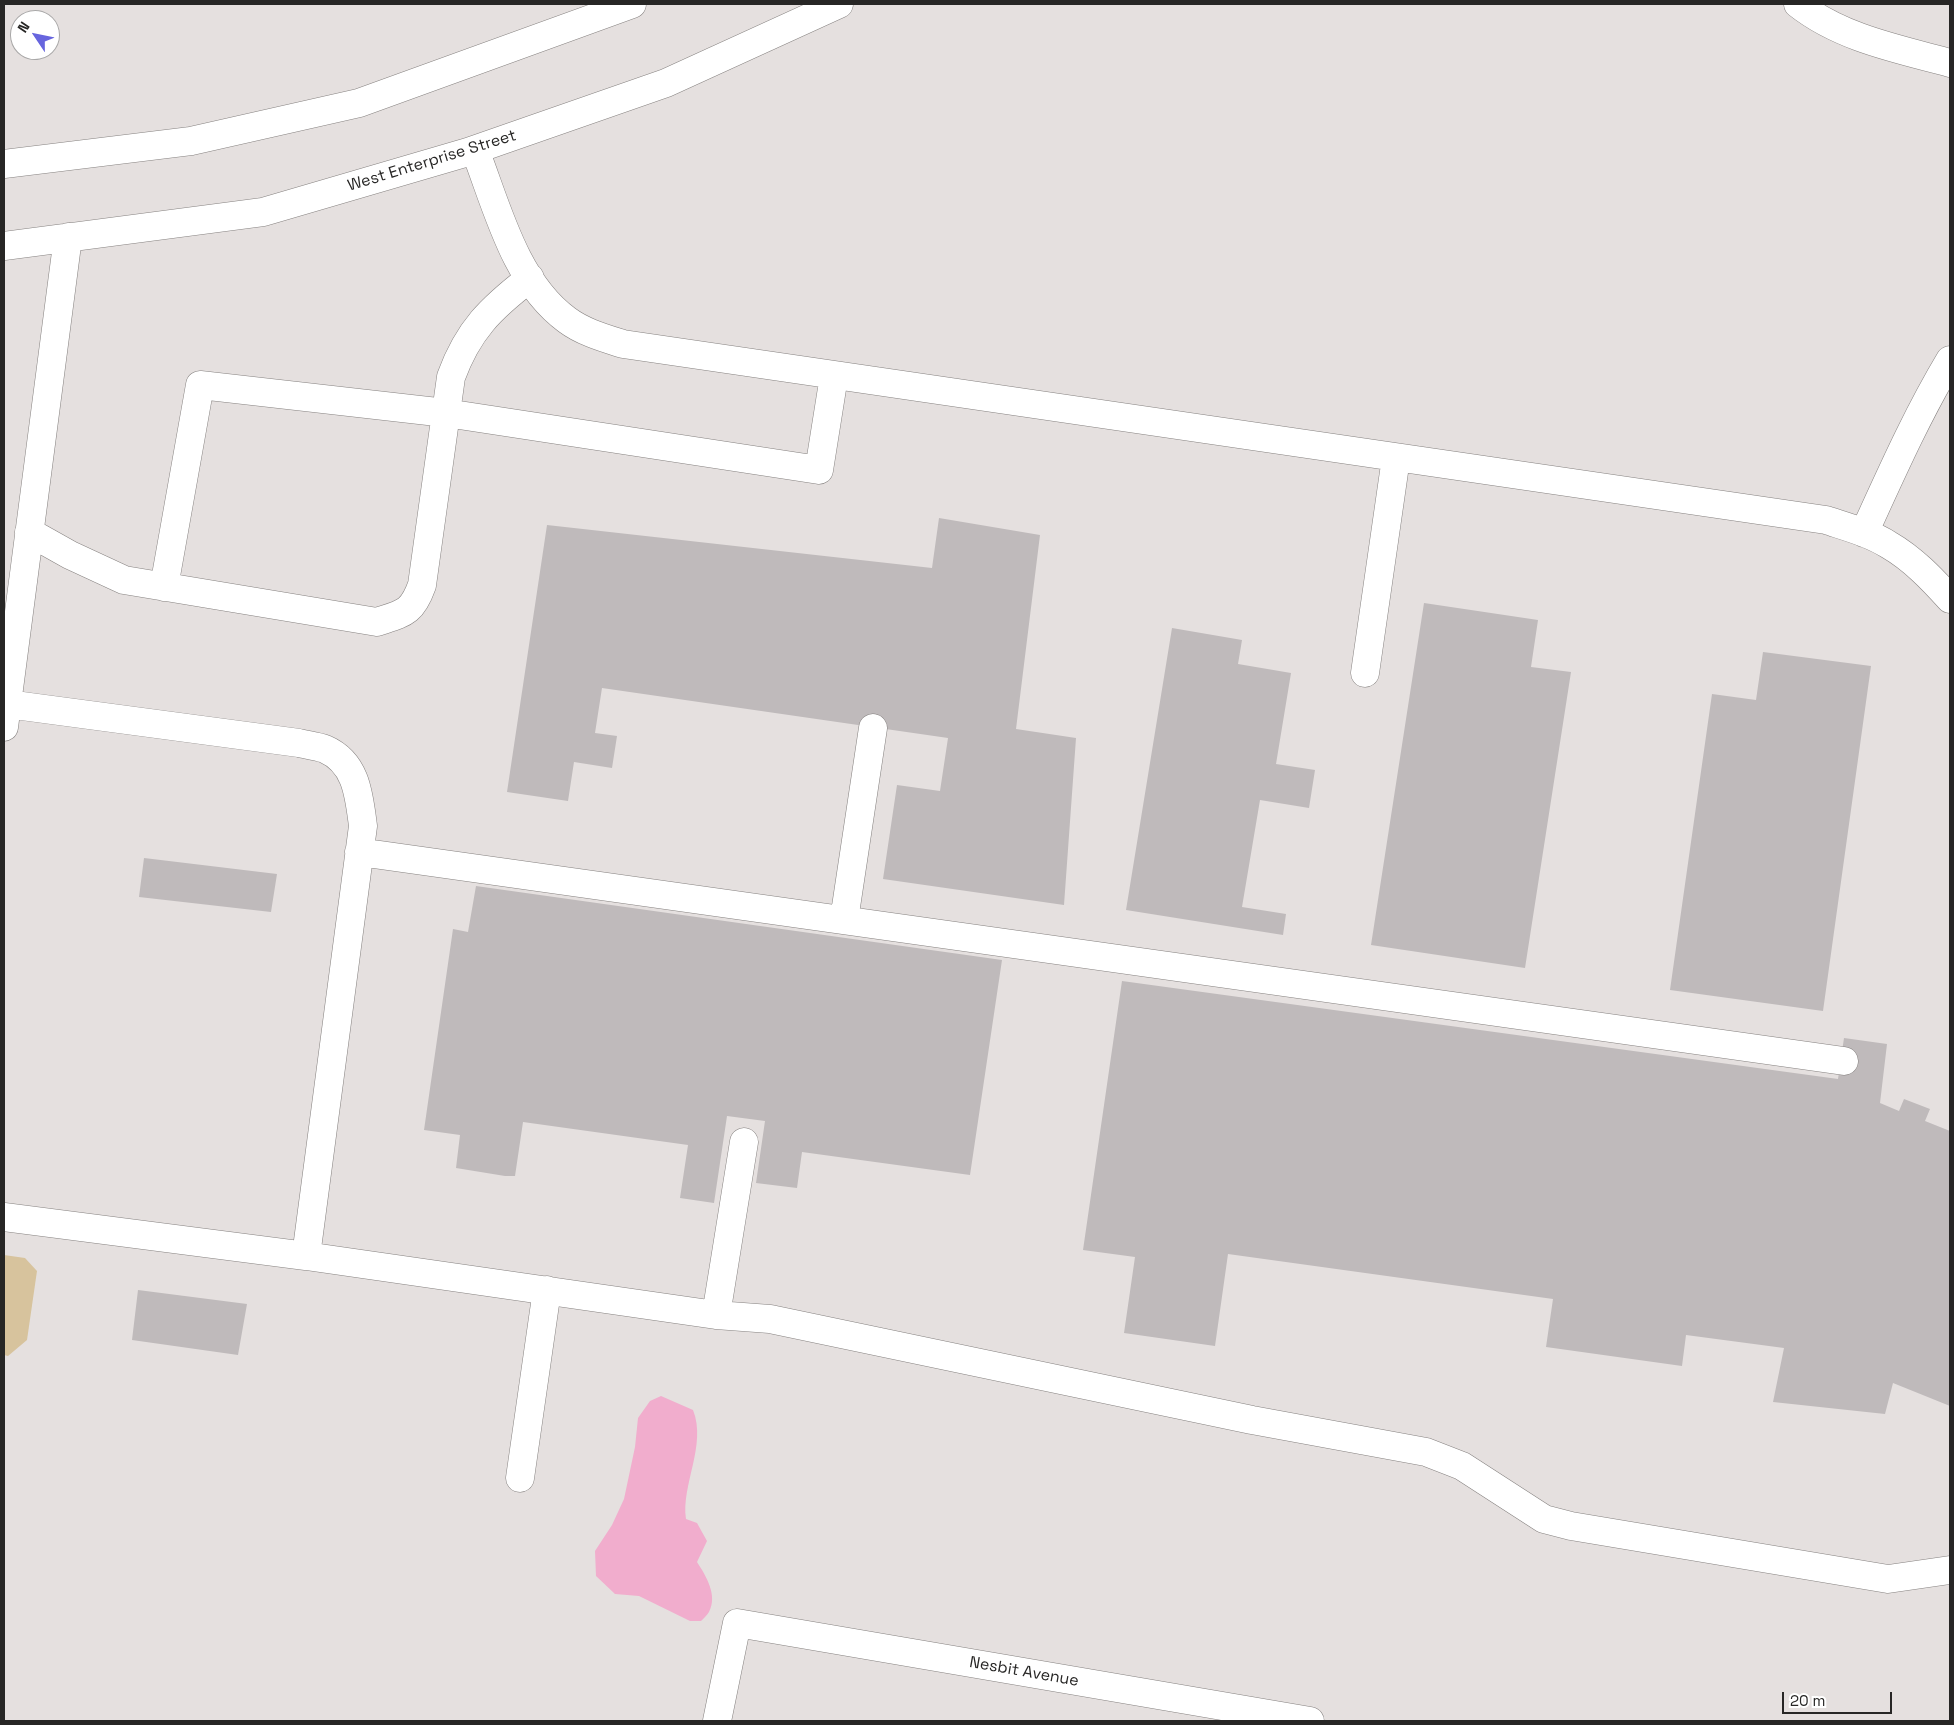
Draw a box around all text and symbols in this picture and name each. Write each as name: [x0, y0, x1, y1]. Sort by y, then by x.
north arrow: [10, 10, 60, 60]
text: N: [13, 18, 33, 36]
street label: West Enterprise Street: [345, 126, 519, 196]
street label: Nesbit Avenue: [968, 1653, 1080, 1691]
scale bar: [1784, 1682, 1894, 1714]
text: 20 m: [1790, 1691, 1825, 1710]

